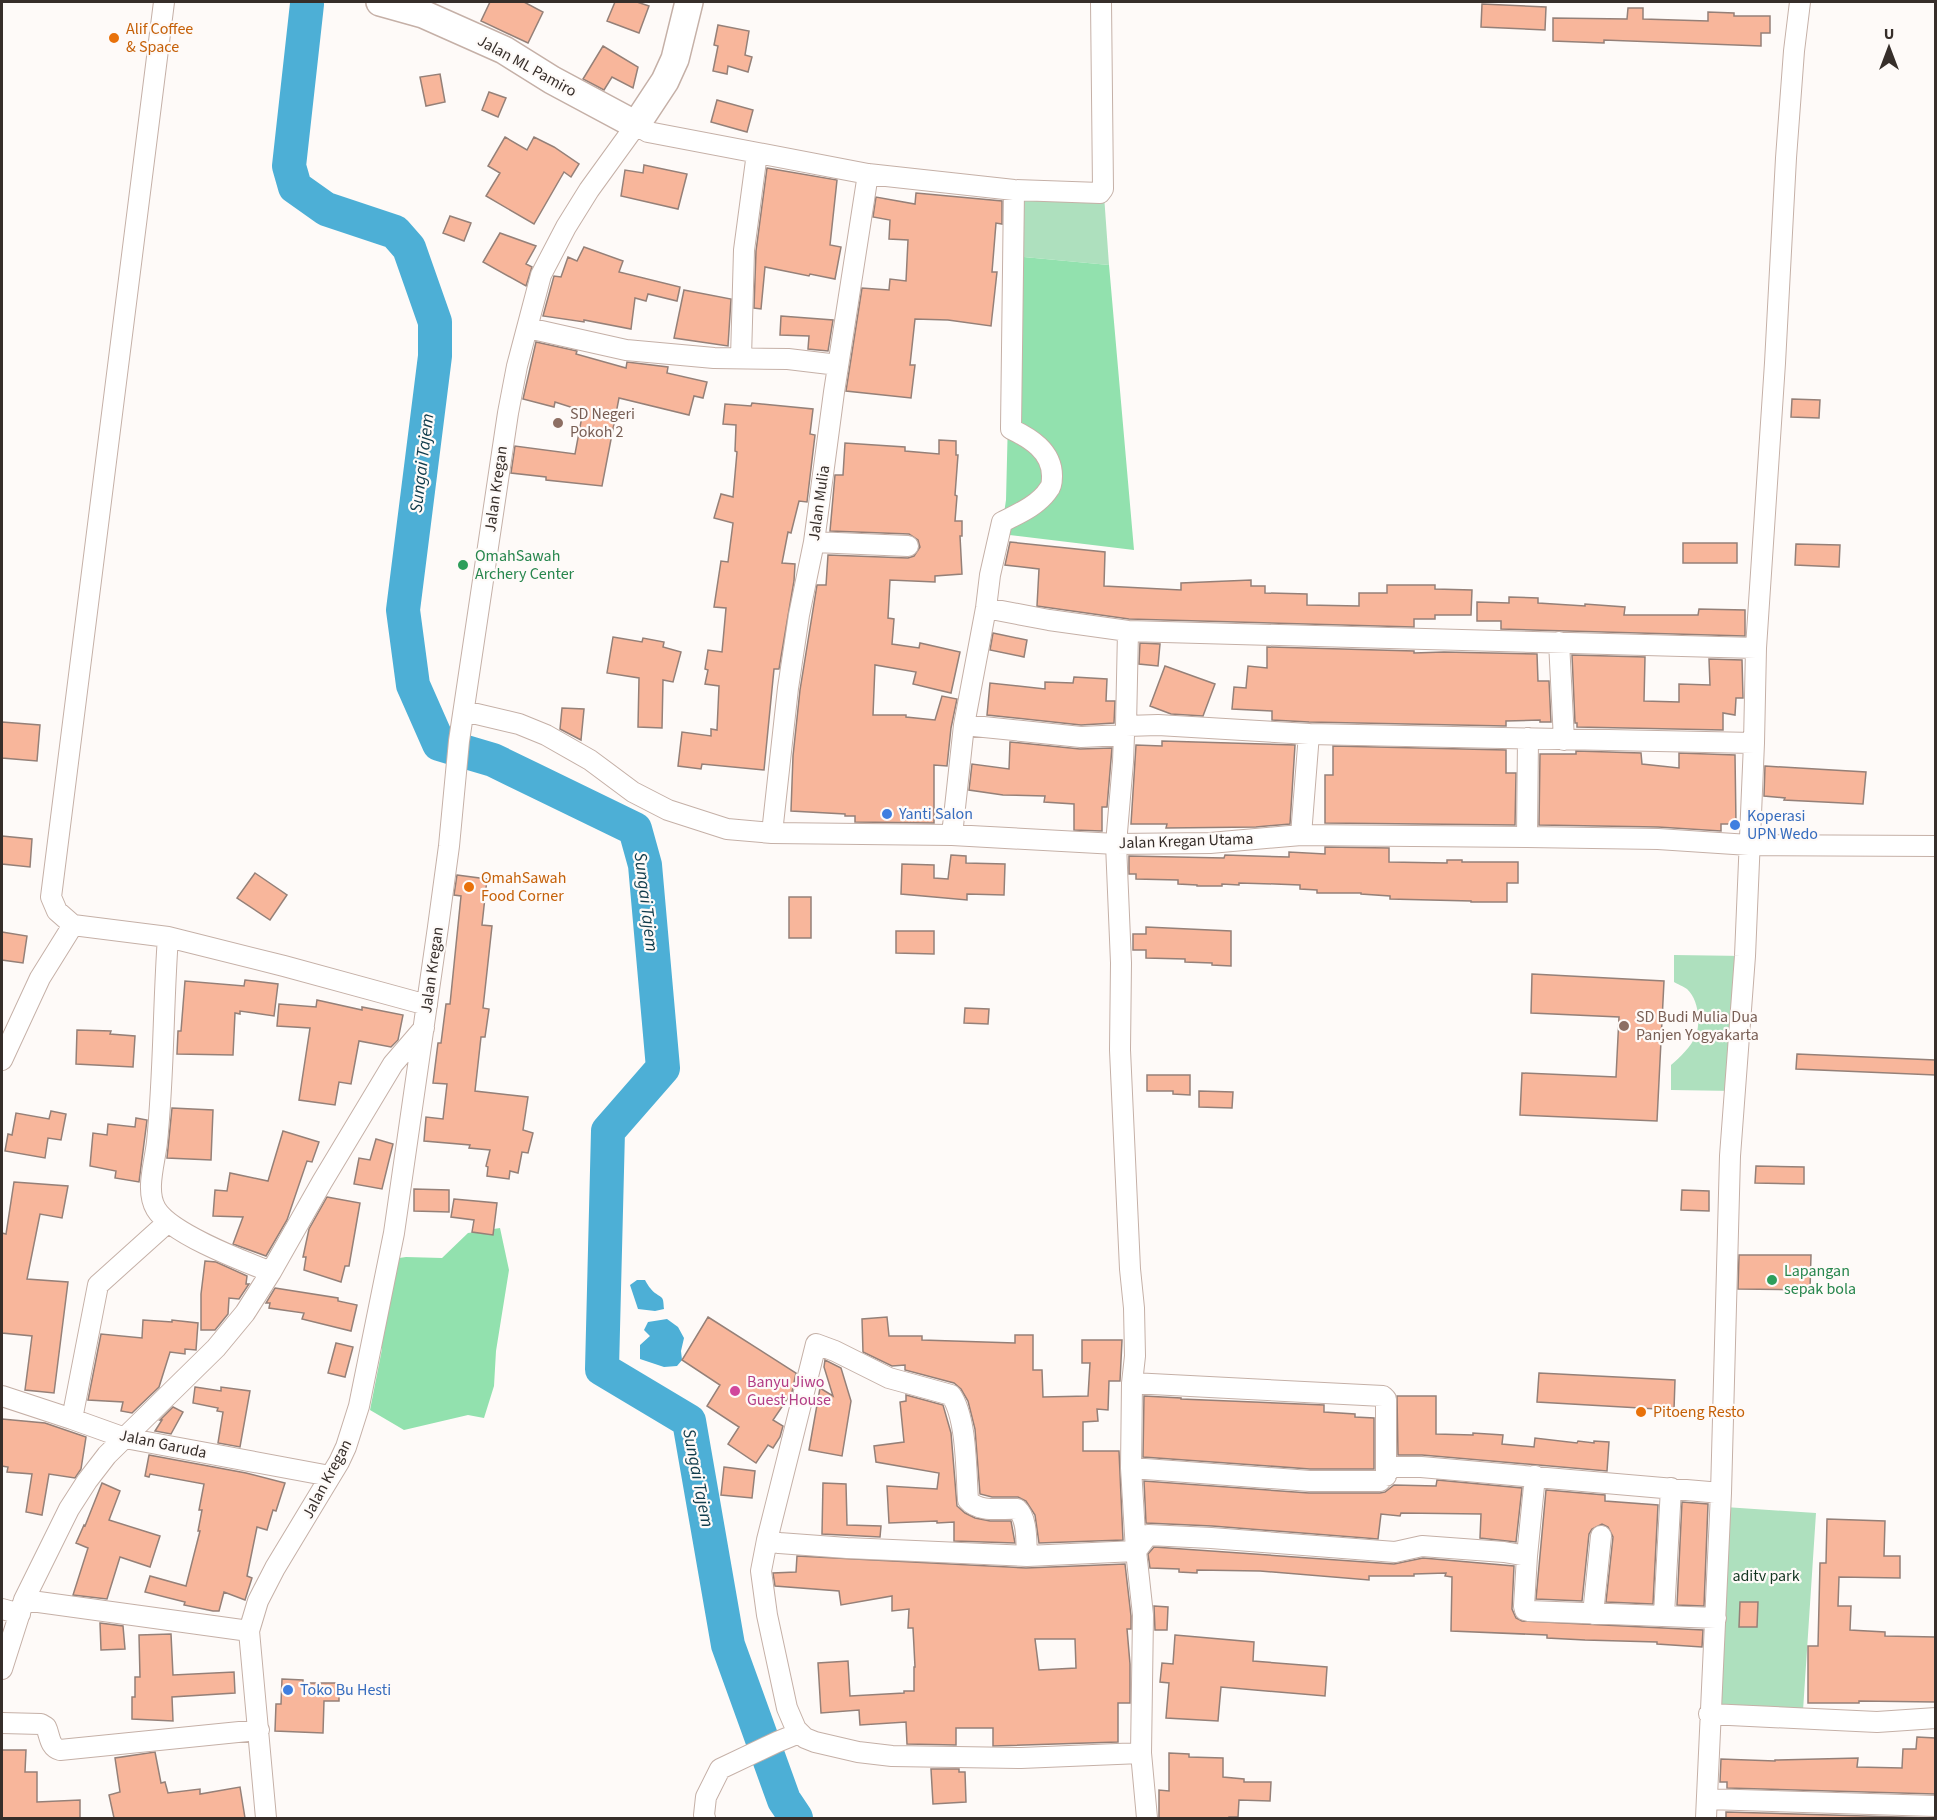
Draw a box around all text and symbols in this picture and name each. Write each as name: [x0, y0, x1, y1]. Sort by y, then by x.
place label: Alif Coffee & Space: [126, 18, 193, 58]
north arrow: [1859, 18, 1919, 78]
text: U: [1884, 23, 1894, 45]
street label: Jalan ML Pamiro: [474, 30, 580, 102]
marker: Alif Coffee & Space: [107, 31, 121, 45]
place label: SD Negeri Pokoh 2: [570, 403, 635, 443]
water label: Sungai Tajem: [404, 412, 440, 514]
marker: SD Negeri Pokoh 2: [551, 416, 565, 430]
street label: Jalan Kregan: [479, 444, 513, 534]
street label: Jalan Mulia: [803, 464, 835, 542]
place label: OmahSawah Archery Center: [475, 545, 575, 585]
marker: OmahSawah Archery Center: [456, 558, 470, 572]
place label: Yanti Salon: [898, 803, 973, 825]
place label: Koperasi UPN Wedo: [1747, 805, 1818, 845]
marker: Yanti Salon: [880, 807, 894, 821]
marker: Koperasi UPN Wedo: [1728, 818, 1742, 832]
street label: Jalan Kregan Utama: [1118, 828, 1254, 854]
water label: Sungai Tajem: [628, 851, 664, 953]
place label: OmahSawah Food Corner: [481, 867, 566, 907]
marker: OmahSawah Food Corner: [462, 880, 476, 894]
street label: Jalan Kregan: [415, 925, 449, 1015]
place label: SD Budi Mulia Dua Panjen Yogyakarta: [1636, 1006, 1759, 1046]
marker: SD Budi Mulia Dua Panjen Yogyakarta: [1617, 1019, 1631, 1033]
place label: Lapangan sepak bola: [1784, 1260, 1856, 1300]
marker: Lapangan sepak bola: [1765, 1273, 1779, 1287]
place label: Banyu Jiwo Guest House: [747, 1371, 831, 1411]
marker: Banyu Jiwo Guest House: [728, 1384, 742, 1398]
place label: Pitoeng Resto: [1653, 1401, 1745, 1423]
marker: Pitoeng Resto: [1634, 1405, 1648, 1419]
street label: Jalan Garuda: [117, 1424, 209, 1464]
water label: Sungai Tajem: [676, 1427, 720, 1529]
street label: Jalan Kregan: [297, 1435, 357, 1523]
park label: aditv park: [1732, 1565, 1800, 1587]
place label: Toko Bu Hesti: [300, 1679, 391, 1701]
marker: Toko Bu Hesti: [281, 1683, 295, 1697]

